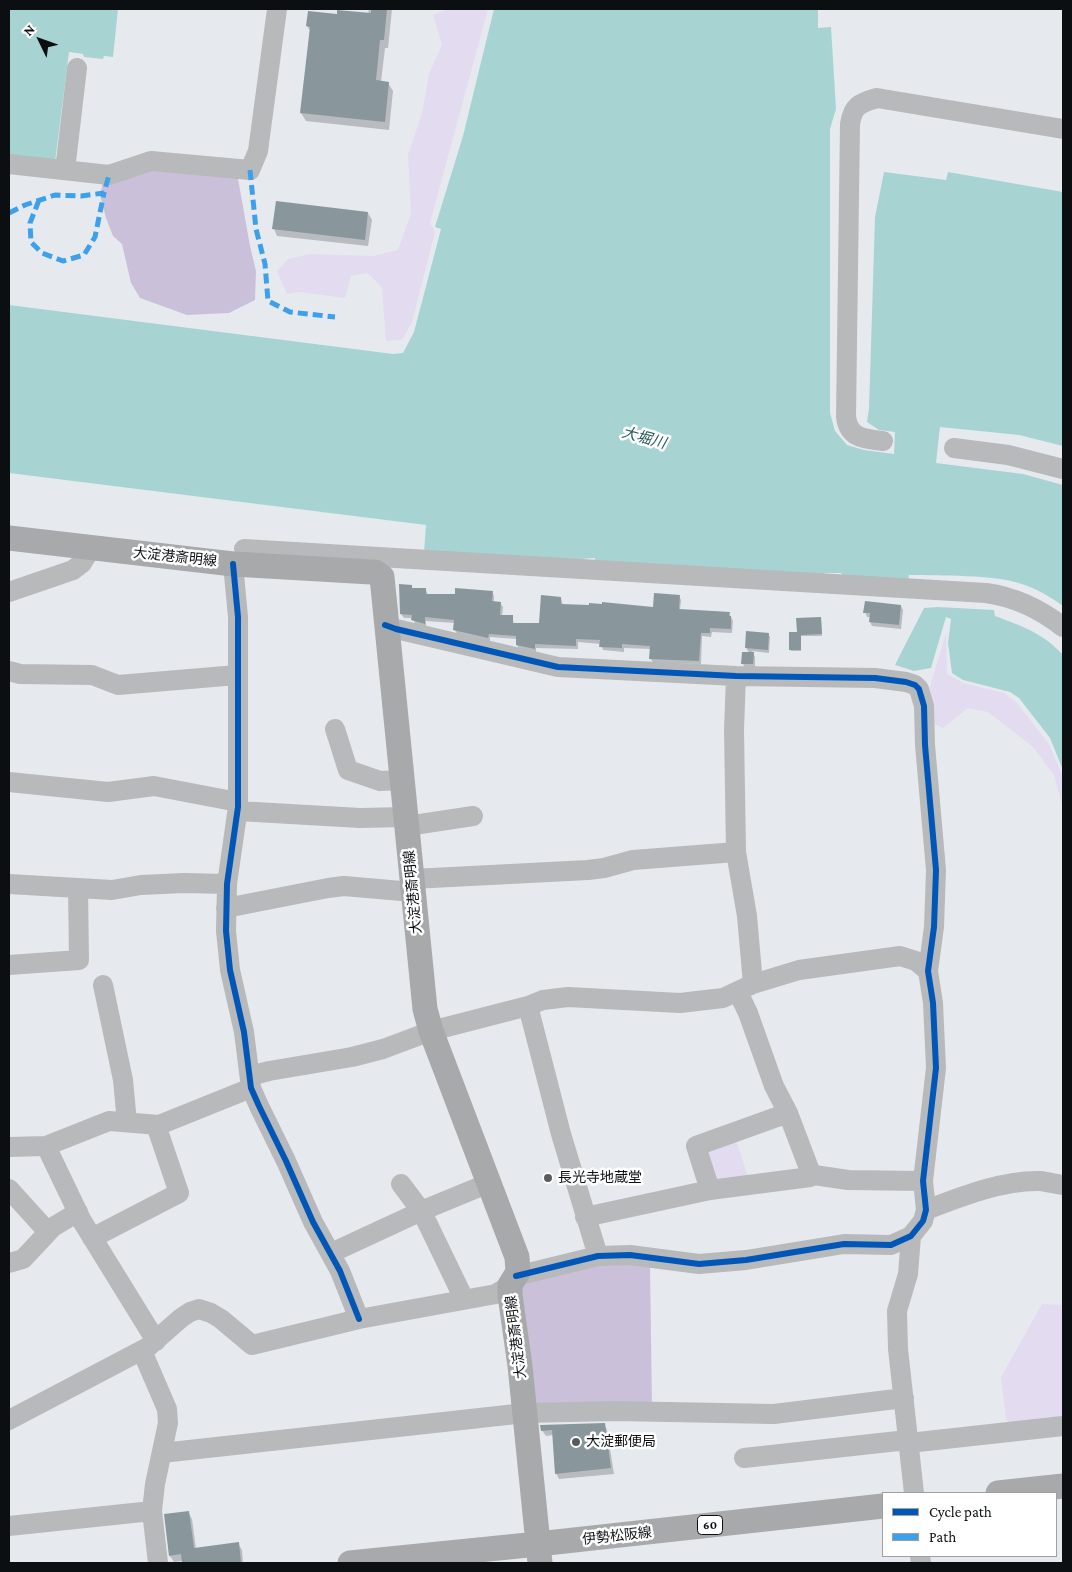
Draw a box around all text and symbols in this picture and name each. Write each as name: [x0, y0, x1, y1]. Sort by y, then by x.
north arrow: [15, 15, 65, 65]
text: N: [20, 21, 38, 39]
water label: 大堀川: [620, 423, 668, 453]
street label: 大淀港斎明線: [132, 544, 218, 570]
street label: 大淀港斎明線: [401, 849, 425, 935]
place label: 長光寺地蔵堂: [558, 1170, 642, 1186]
marker: 長光寺地蔵堂: [542, 1172, 554, 1184]
street label: 大淀港斎明線: [503, 1294, 529, 1380]
place label: 大淀郵便局: [586, 1434, 656, 1450]
marker: 大淀郵便局: [570, 1436, 582, 1448]
legend: [882, 1492, 1057, 1557]
text: Cycle path: [929, 1504, 992, 1520]
road number: 60: [698, 1516, 722, 1534]
street label: 伊勢松阪線: [581, 1524, 653, 1548]
text: Path: [929, 1529, 956, 1545]

